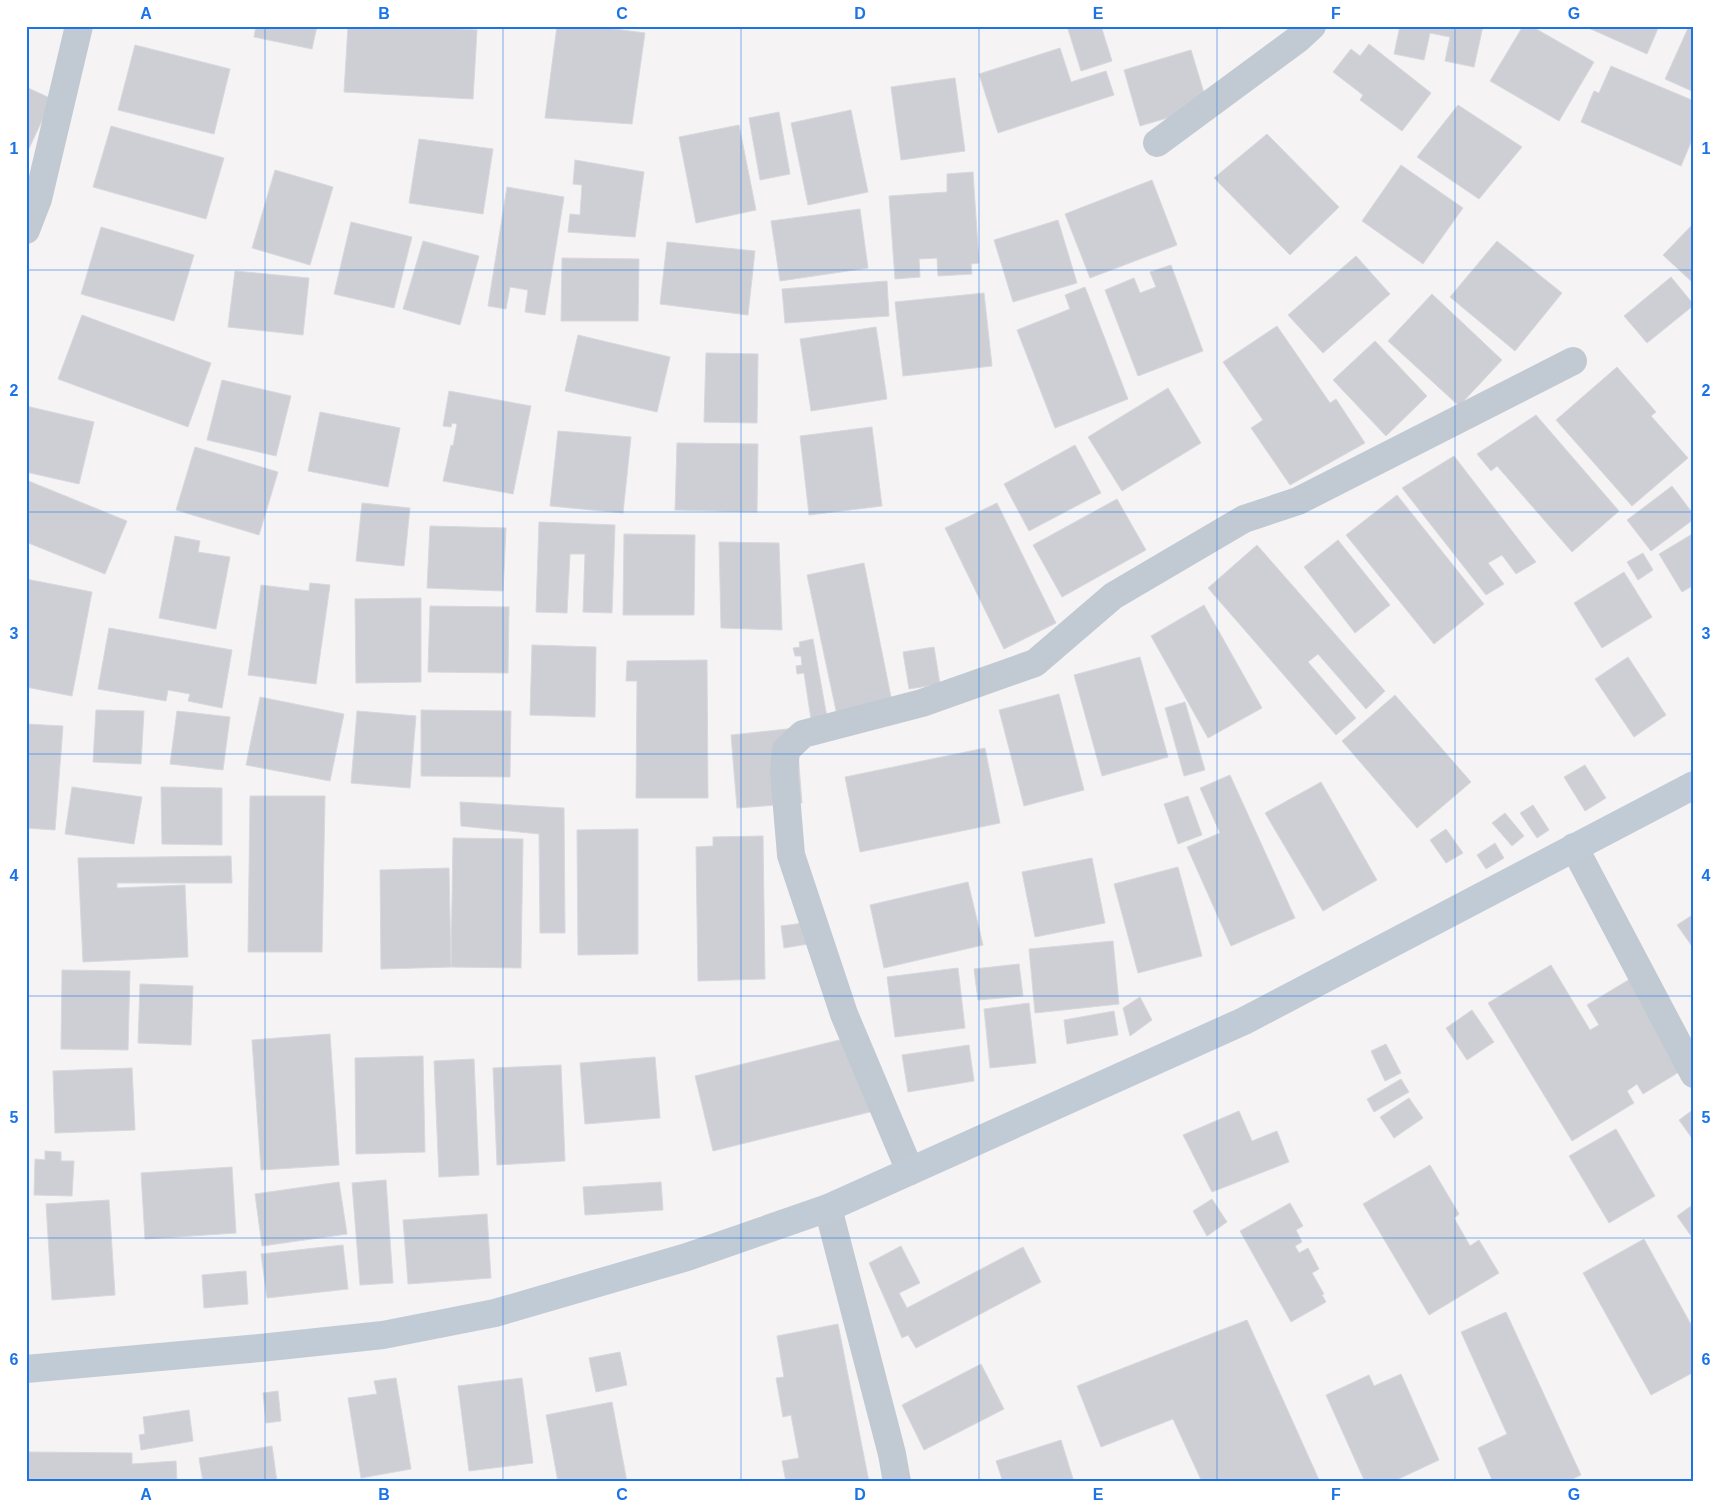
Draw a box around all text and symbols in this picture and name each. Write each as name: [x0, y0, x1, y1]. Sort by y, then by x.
text: A: [140, 5, 152, 22]
text: B: [378, 5, 390, 22]
text: C: [616, 5, 628, 22]
text: D: [854, 5, 866, 22]
text: E: [1093, 5, 1104, 22]
text: F: [1331, 5, 1341, 22]
text: G: [1568, 5, 1580, 22]
text: 1: [10, 140, 19, 157]
text: 1: [1702, 140, 1711, 157]
text: 2: [10, 382, 19, 399]
text: 2: [1702, 382, 1711, 399]
text: 3: [10, 625, 19, 642]
text: 3: [1702, 625, 1711, 642]
text: 4: [10, 867, 19, 884]
text: 4: [1702, 867, 1711, 884]
text: 5: [10, 1109, 19, 1126]
text: 5: [1702, 1109, 1711, 1126]
text: 6: [10, 1351, 19, 1368]
text: 6: [1702, 1351, 1711, 1368]
text: A: [140, 1486, 152, 1503]
text: B: [378, 1486, 390, 1503]
text: C: [616, 1486, 628, 1503]
text: D: [854, 1486, 866, 1503]
text: E: [1093, 1486, 1104, 1503]
text: F: [1331, 1486, 1341, 1503]
text: G: [1568, 1486, 1580, 1503]

